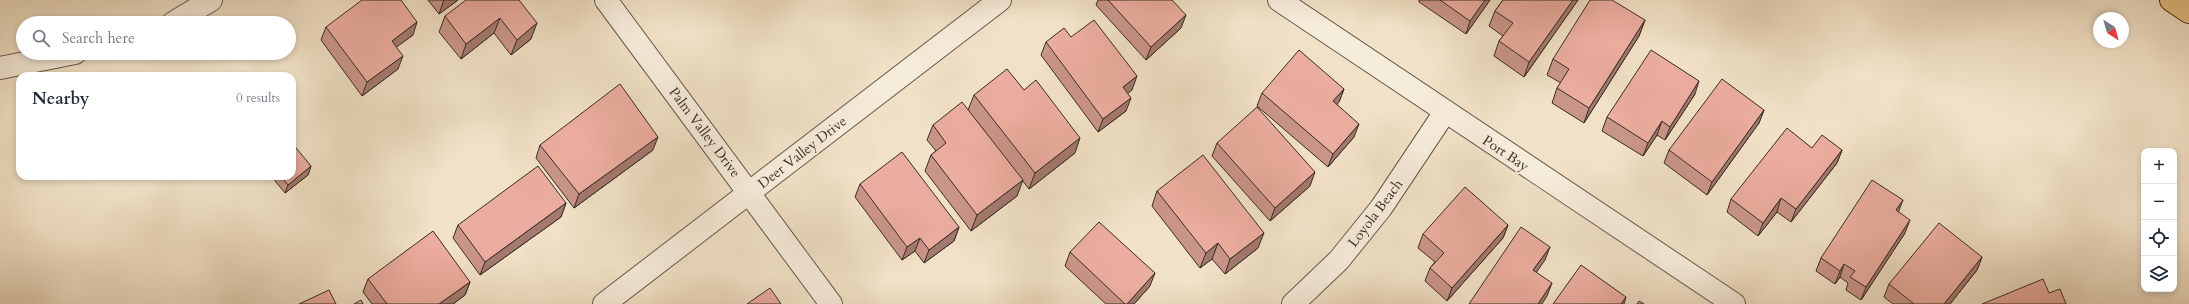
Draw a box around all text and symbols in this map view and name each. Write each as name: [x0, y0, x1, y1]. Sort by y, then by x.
north arrow: [2093, 12, 2129, 48]
search box: [16, 16, 296, 60]
icon: search: [30, 27, 52, 49]
text: Search here: [62, 28, 135, 48]
street label: Palm Valley Drive: [664, 83, 745, 181]
text: Nearby: [32, 87, 89, 110]
text: 0 results: [236, 89, 280, 107]
street label: Deer Valley Drive: [754, 112, 851, 193]
street label: Port Bay: [1479, 131, 1533, 176]
map controls: [2141, 148, 2177, 292]
button: +: [2141, 148, 2177, 184]
street label: Loyola Beach: [1344, 175, 1407, 251]
button: −: [2141, 184, 2177, 220]
button: locate: [2141, 220, 2177, 256]
button: layers: [2141, 256, 2177, 292]

